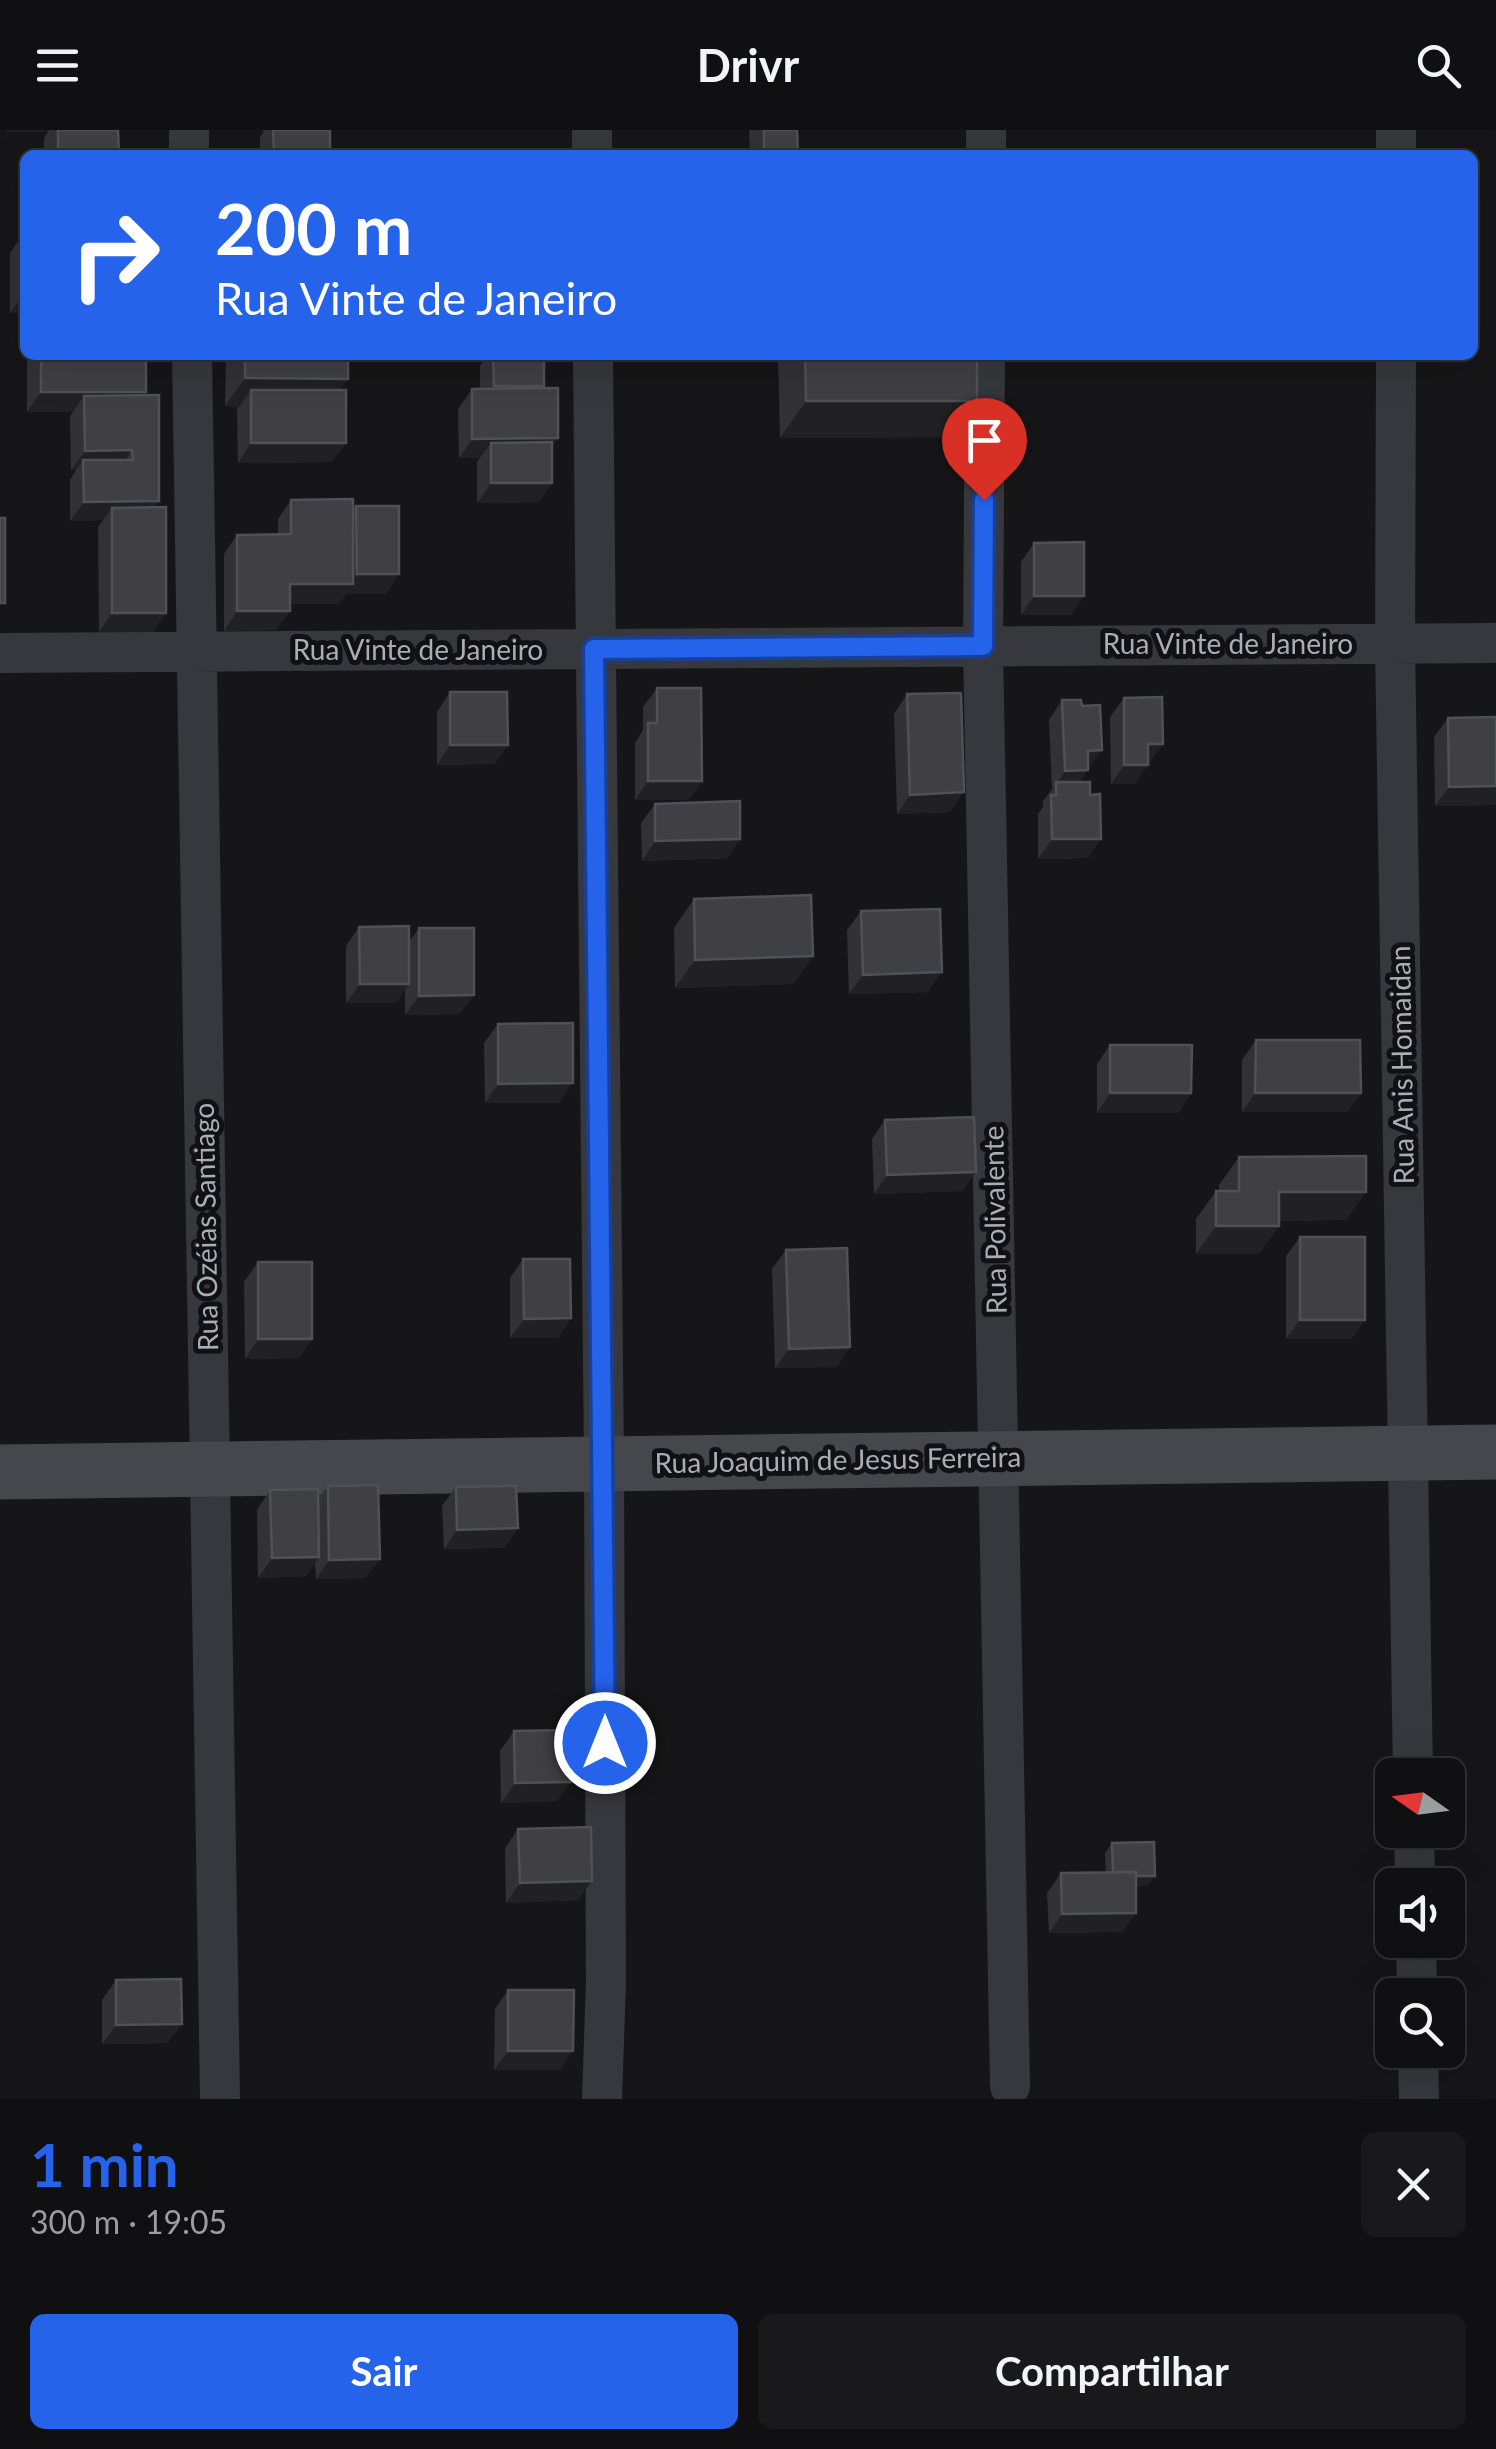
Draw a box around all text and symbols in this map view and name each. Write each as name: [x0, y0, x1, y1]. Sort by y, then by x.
icon: menu: [30, 38, 85, 93]
text: Drivr: [697, 38, 799, 92]
icon: search: [1411, 38, 1466, 93]
text: 200 m: [215, 186, 412, 270]
icon: right: [50, 190, 180, 320]
text: Rua Vinte de Janeiro: [215, 271, 617, 325]
pin: [942, 398, 1027, 501]
icon: arrive: [957, 413, 1012, 468]
street label: Rua Vinte de Janeiro: [1103, 626, 1353, 660]
street label: Rua Vinte de Janeiro: [293, 632, 543, 666]
street label: Rua Anis Homaidan: [1382, 945, 1420, 1185]
street label: Rua Ozéias Santiago: [186, 1102, 224, 1352]
street label: Rua Polivalente: [975, 1125, 1013, 1315]
street label: Rua Joaquim de Jesus Ferreira: [654, 1439, 1022, 1479]
position arrow: [553, 1691, 657, 1795]
north arrow: [1375, 1758, 1465, 1848]
map controls: [1375, 1758, 1465, 2068]
button: sound: [1375, 1868, 1465, 1958]
button: search: [1375, 1978, 1465, 2068]
text: 1 min: [30, 2128, 179, 2200]
button: close: [1361, 2132, 1466, 2237]
text: 300 m · 19:05: [30, 2202, 227, 2241]
button: Sair: [30, 2314, 738, 2429]
button: Compartilhar: [758, 2314, 1466, 2429]

